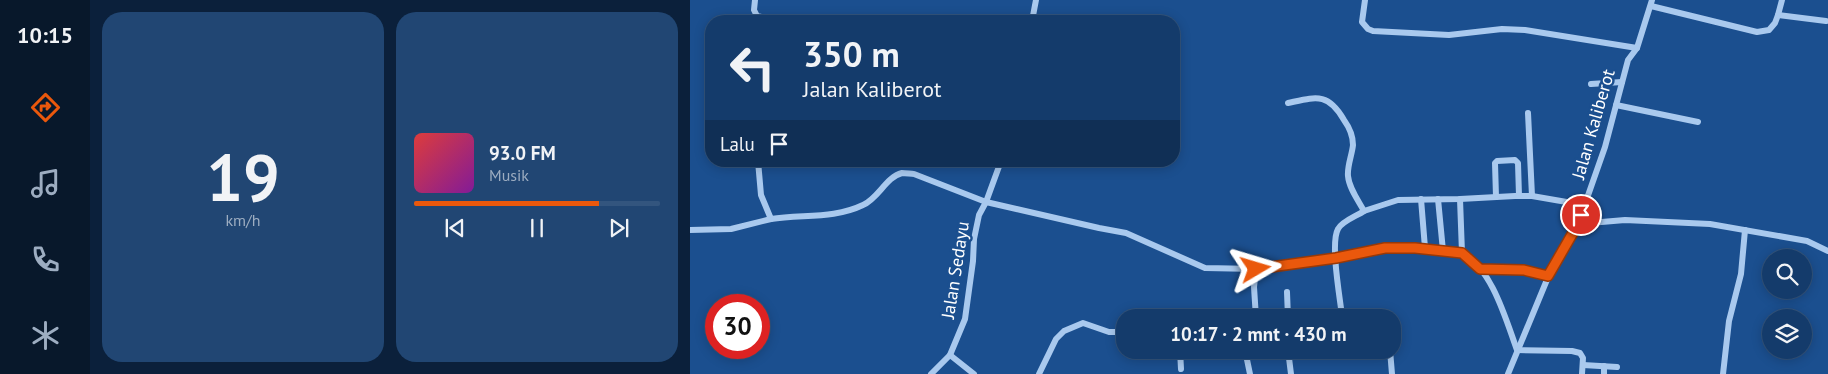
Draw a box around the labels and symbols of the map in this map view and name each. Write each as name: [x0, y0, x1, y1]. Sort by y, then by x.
street label: Jalan Kaliberot: [1566, 66, 1620, 183]
pin: [1560, 194, 1602, 236]
street label: Jalan Sedayu: [936, 220, 974, 321]
position arrow: [1229, 242, 1281, 294]
speed limit sign: 30: [705, 294, 770, 359]

